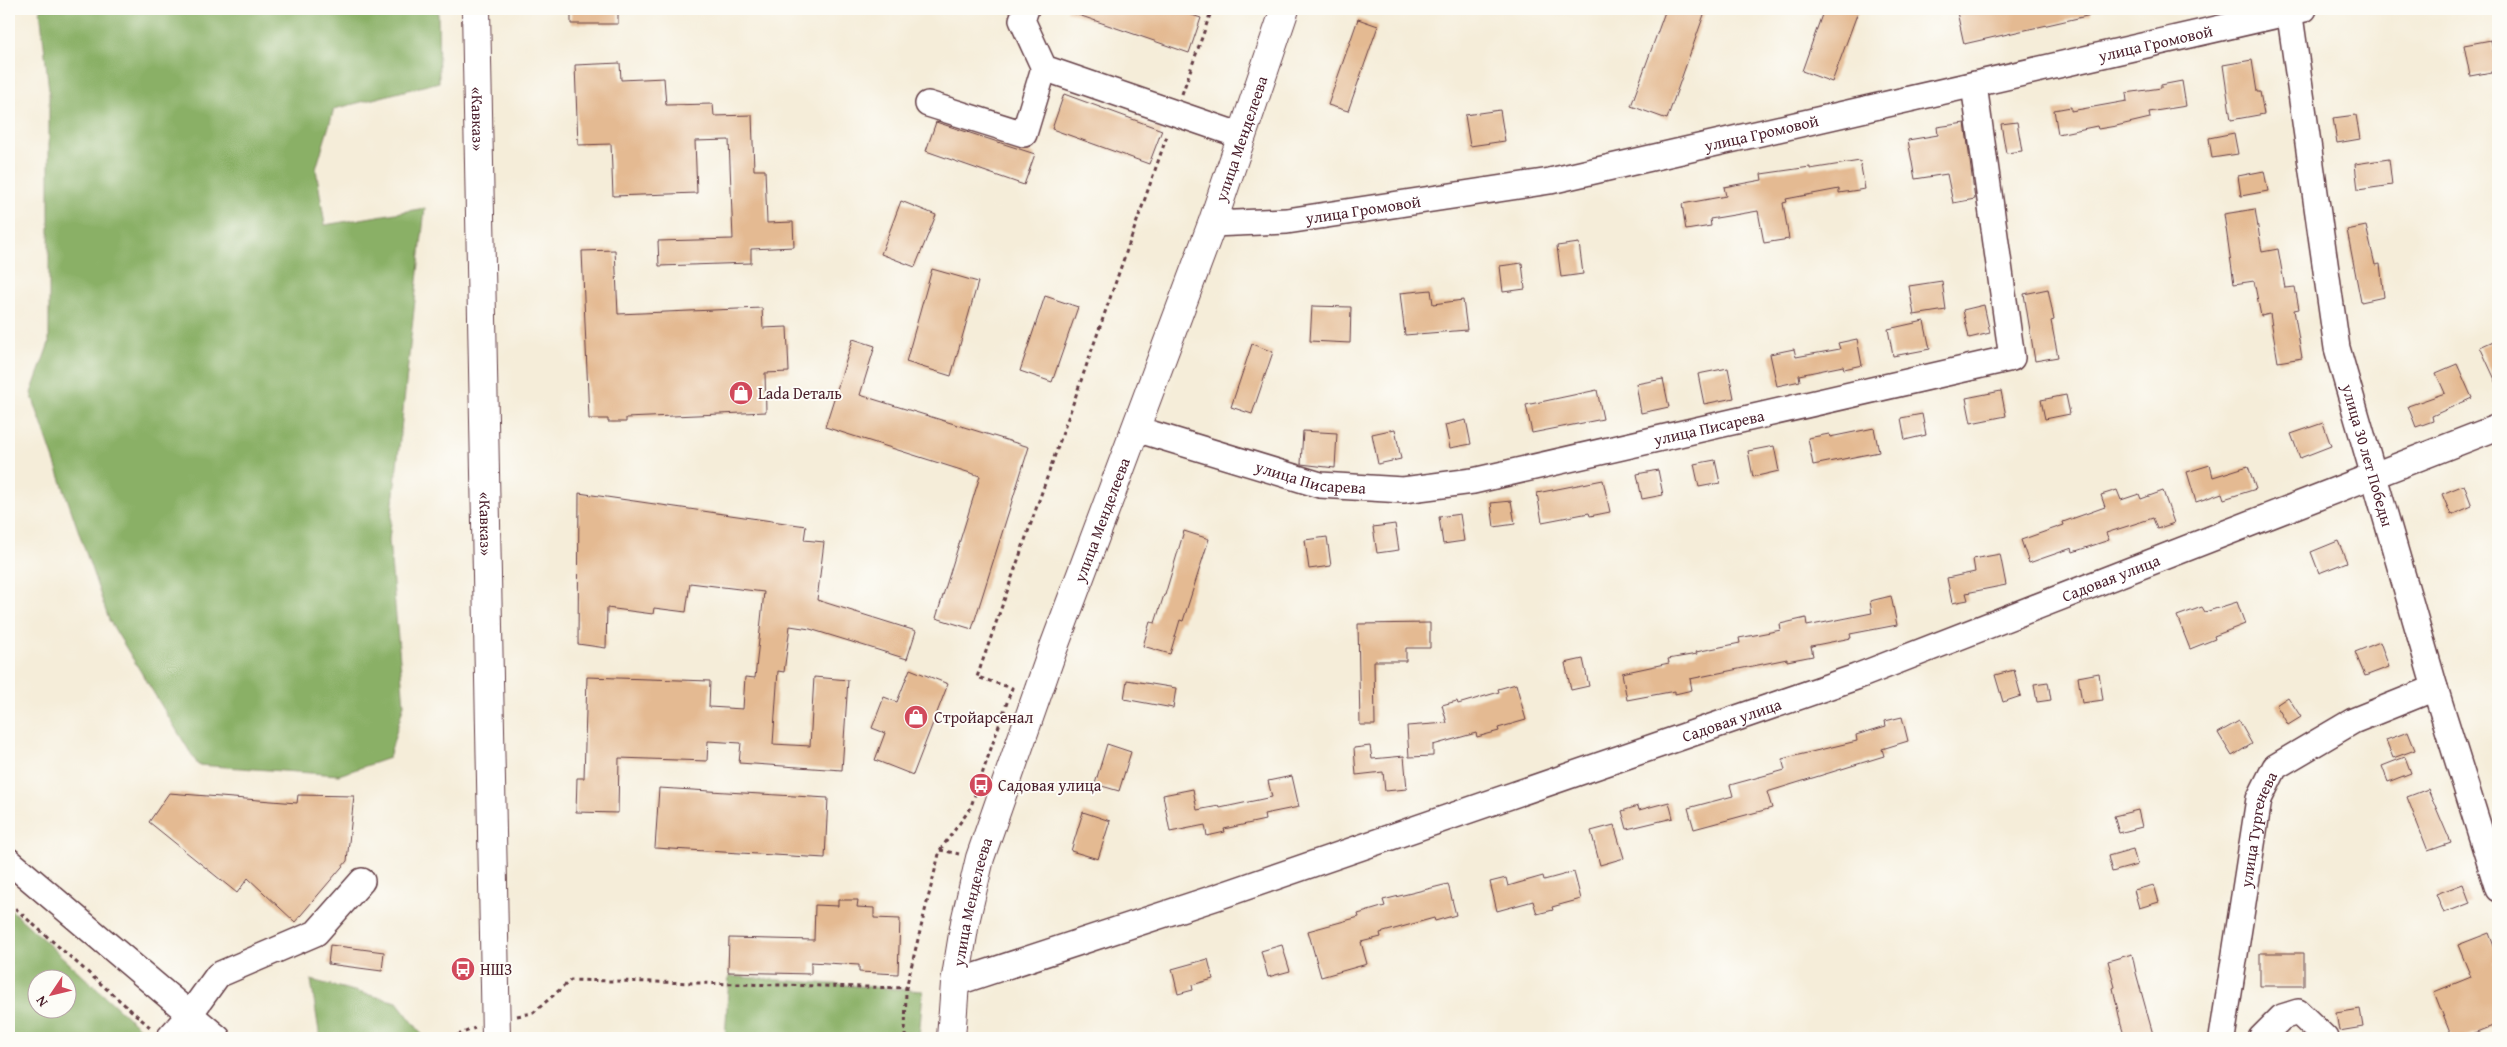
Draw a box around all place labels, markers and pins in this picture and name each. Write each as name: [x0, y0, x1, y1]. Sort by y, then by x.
shop icon: Lada Dеталь: [728, 380, 754, 406]
place label: Lada Dеталь: [758, 381, 842, 405]
shop icon: Стройарсенал: [903, 704, 929, 730]
place label: Стройарсенал: [934, 705, 1033, 729]
bus stop icon: Садовая улица: [968, 772, 994, 798]
place label: Садовая улица: [998, 773, 1102, 797]
bus stop icon: НШЗ: [450, 956, 476, 982]
place label: НШЗ: [480, 957, 512, 981]

